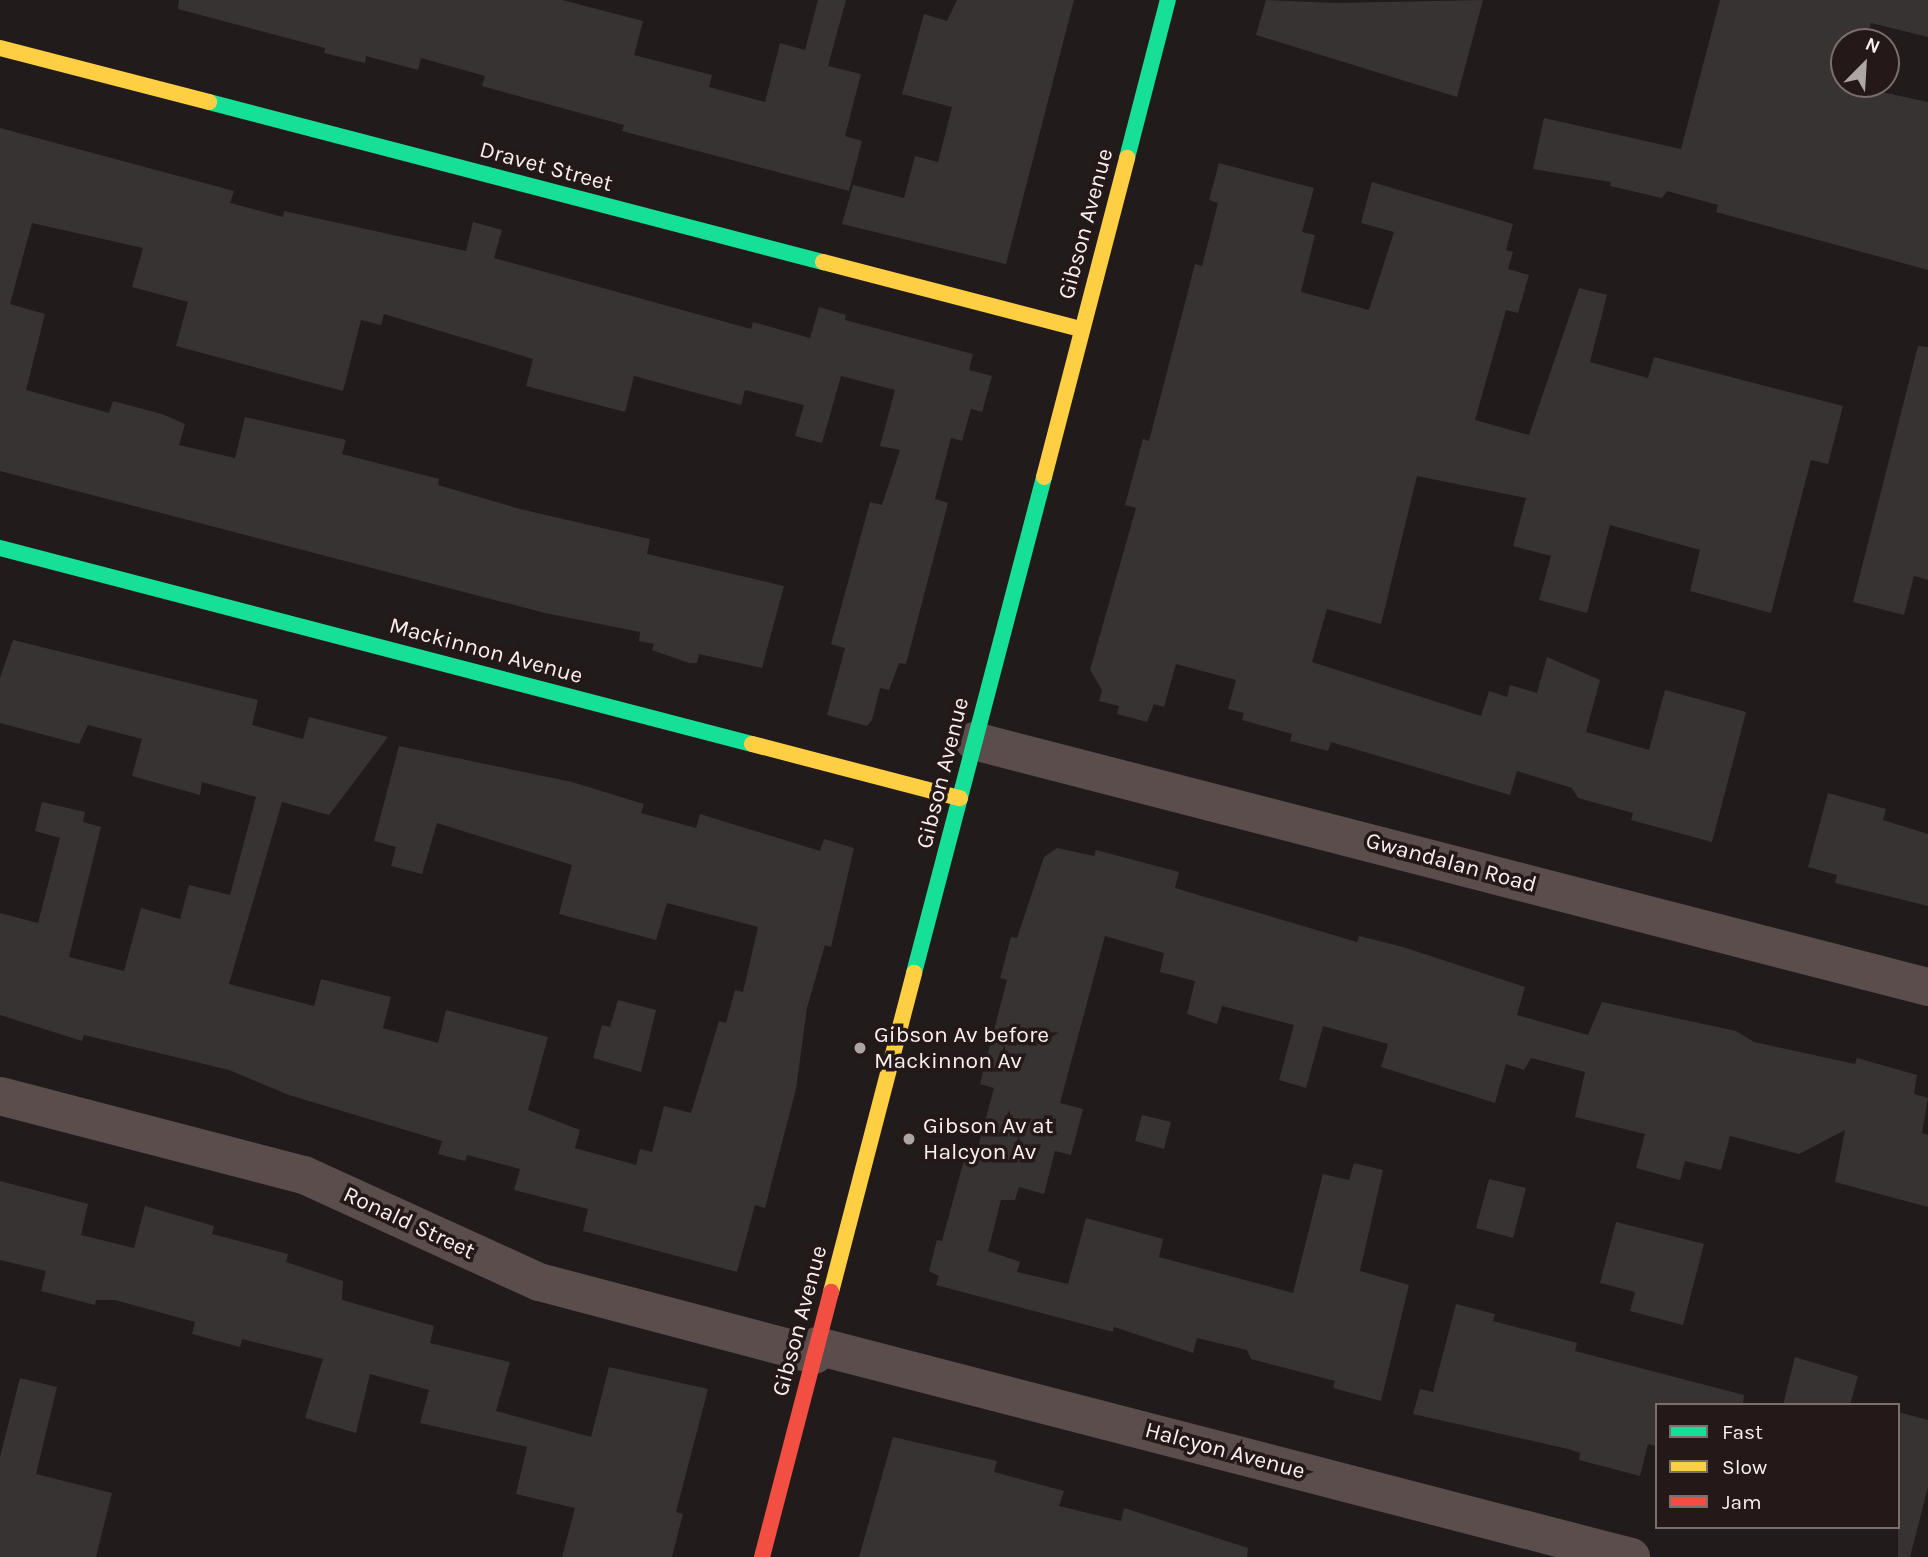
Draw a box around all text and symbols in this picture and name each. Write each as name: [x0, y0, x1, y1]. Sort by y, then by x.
north arrow: [1830, 28, 1900, 98]
text: N: [1862, 33, 1883, 58]
street label: Dravet Street: [476, 136, 616, 198]
street label: Gibson Avenue: [1053, 146, 1119, 302]
street label: Mackinnon Avenue: [386, 612, 586, 690]
street label: Gibson Avenue: [911, 694, 975, 852]
street label: Gwandalan Road: [1363, 827, 1539, 899]
place label: Gibson Av before Mackinnon Av: [874, 1021, 1049, 1075]
marker: Gibson Av before Mackinnon Av: [852, 1040, 868, 1056]
place label: Gibson Av at Halcyon Av: [923, 1112, 1053, 1166]
marker: Gibson Av at Halcyon Av: [901, 1131, 917, 1147]
street label: Ronald Street: [339, 1181, 479, 1265]
street label: Gibson Avenue: [767, 1243, 833, 1399]
legend: [1655, 1403, 1900, 1529]
street label: Halcyon Avenue: [1142, 1416, 1308, 1486]
text: Fast: [1722, 1420, 1763, 1444]
text: Slow: [1722, 1455, 1767, 1479]
text: Jam: [1722, 1490, 1762, 1514]

